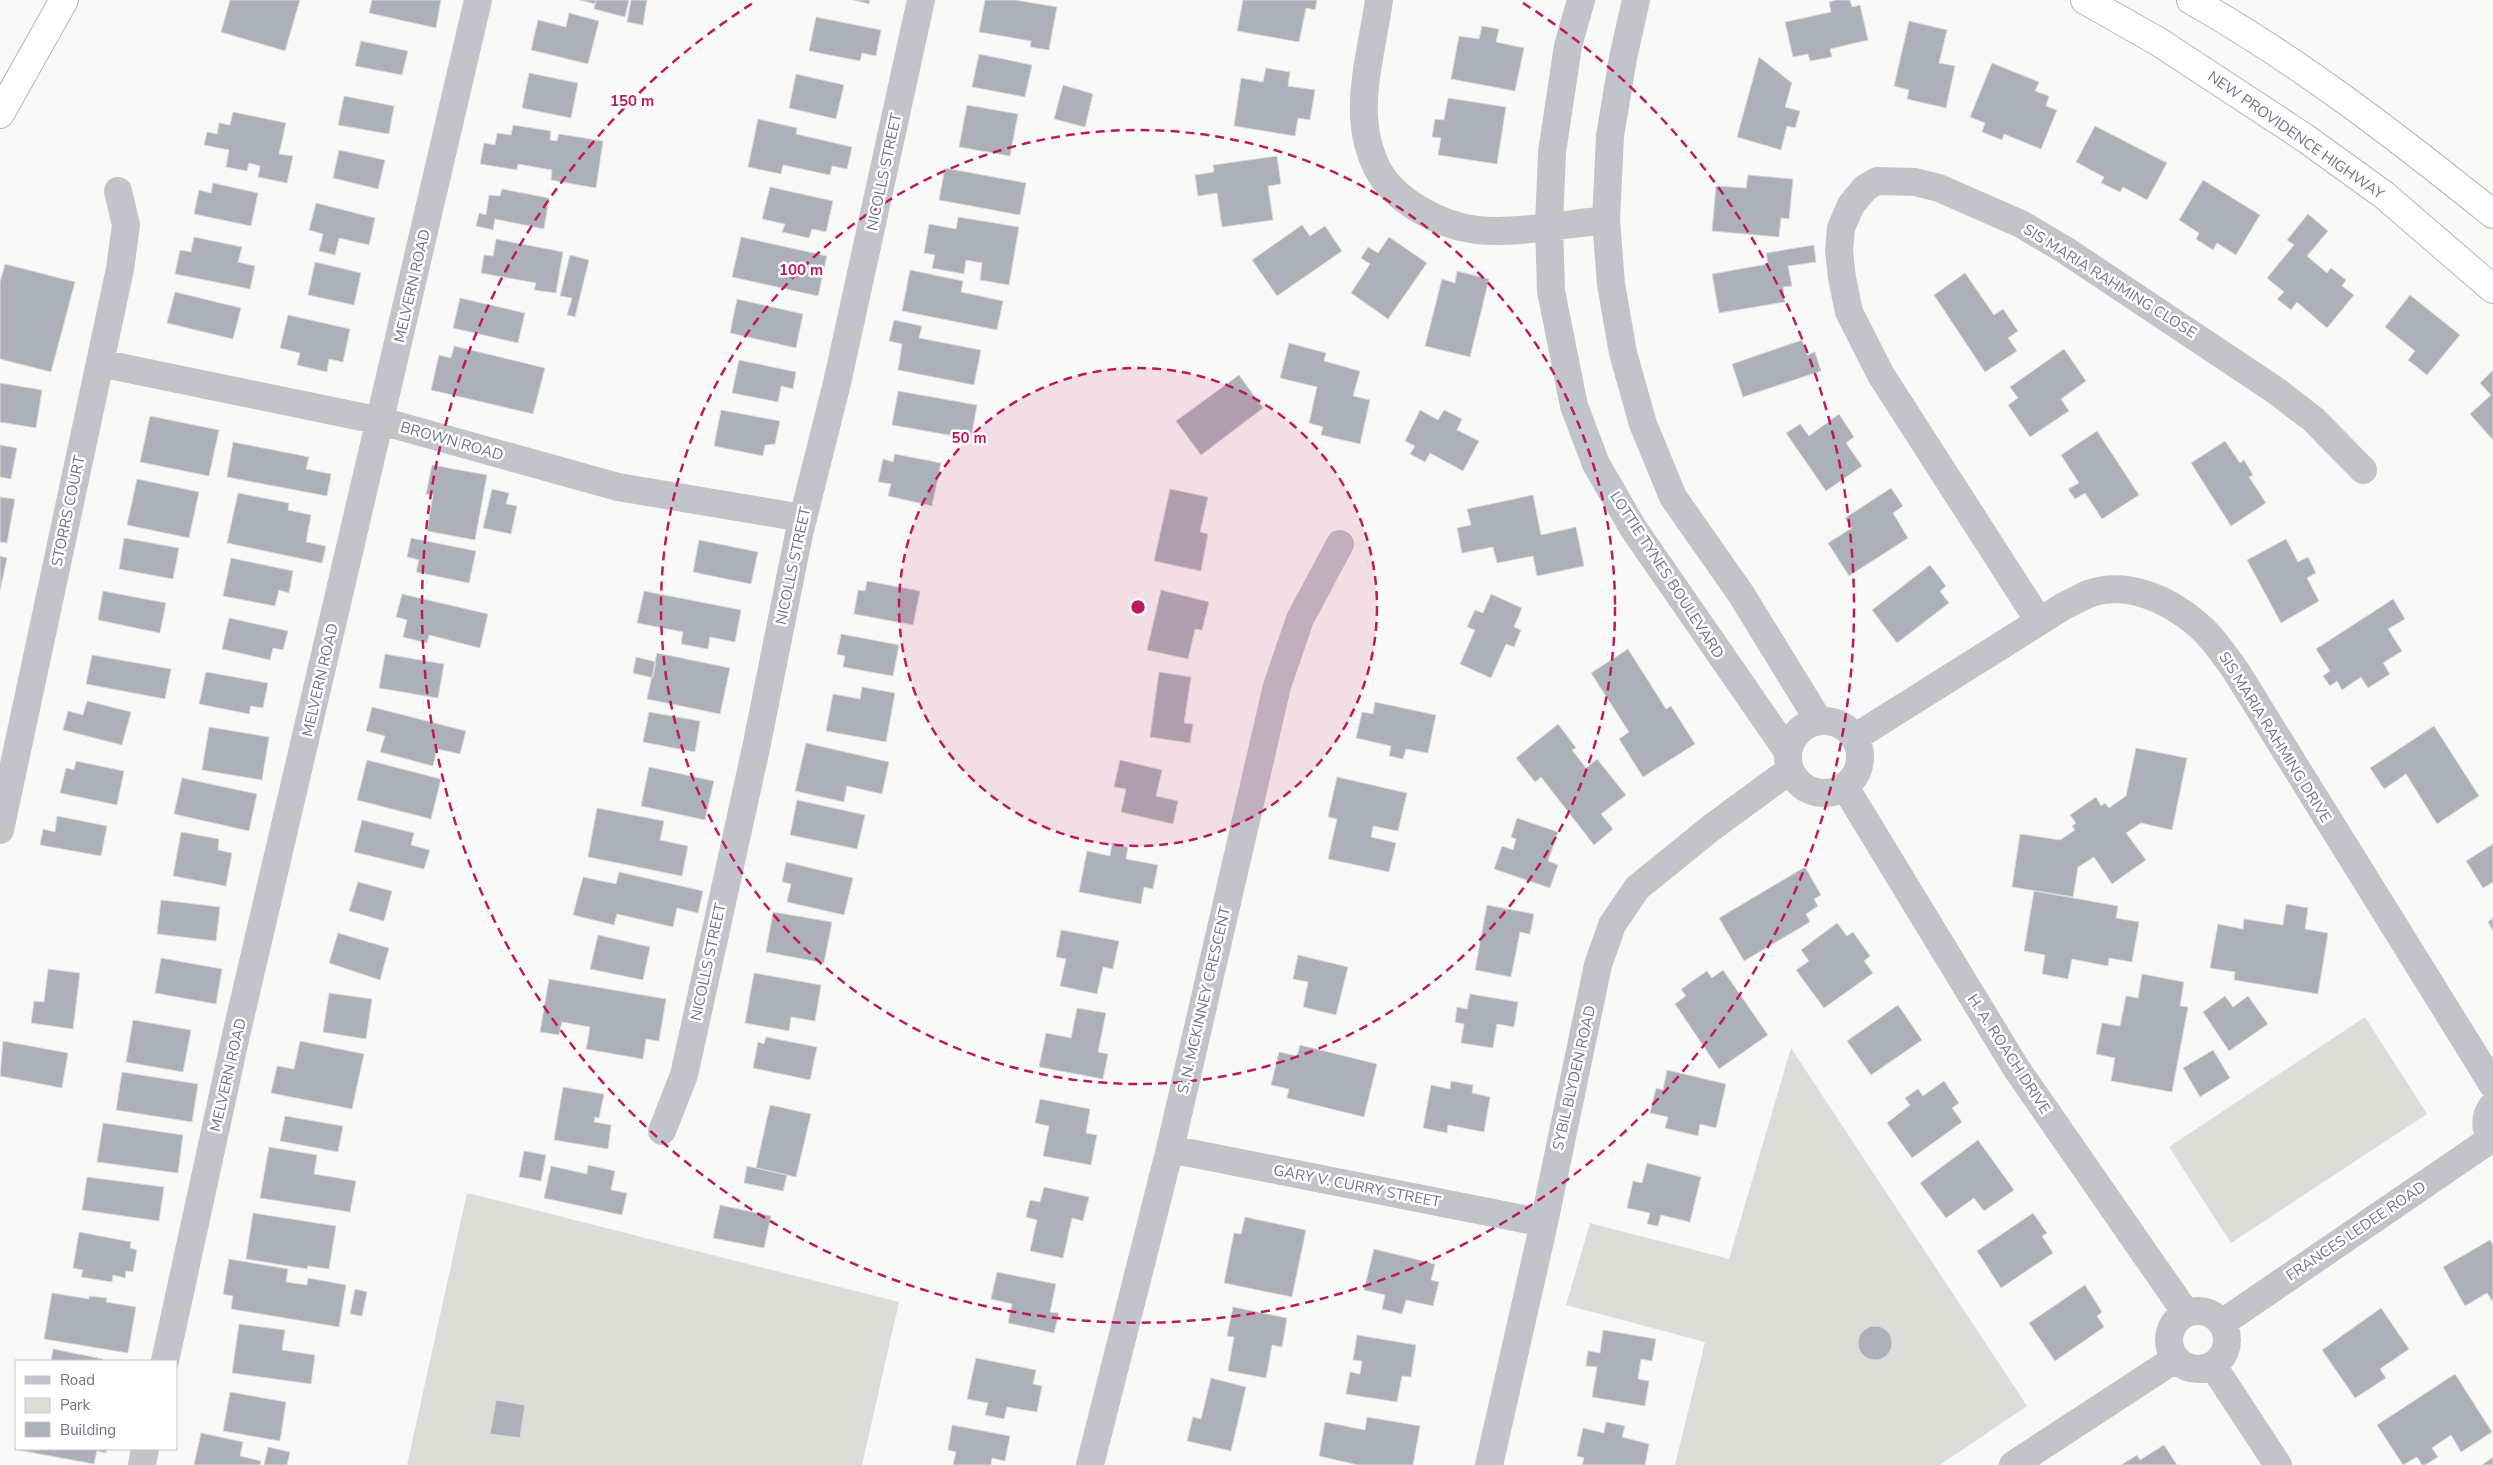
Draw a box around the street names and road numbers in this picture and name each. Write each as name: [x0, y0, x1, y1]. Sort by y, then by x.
street label: NEW PROVIDENCE HIGHWAY: [2204, 66, 2389, 204]
street label: NICOLLS STREET: [862, 111, 906, 233]
street label: SIS MARIA RAHMING CLOSE: [2020, 219, 2200, 343]
street label: MELVERN ROAD: [389, 227, 435, 345]
street label: BROWN ROAD: [398, 417, 506, 465]
street label: STORRS COURT: [46, 454, 90, 568]
street label: LOTTIE TYNES BOULEVARD: [1605, 488, 1729, 662]
street label: NICOLLS STREET: [771, 505, 815, 627]
street label: MELVERN ROAD: [297, 621, 343, 739]
street label: SIS MARIA RAHMING DRIVE: [2214, 648, 2336, 826]
street label: NICOLLS STREET: [686, 901, 730, 1023]
street label: S. N. MCKINNEY CRESCENT: [1173, 904, 1235, 1096]
street label: H. A. ROACH DRIVE: [1963, 990, 2055, 1118]
street label: SYBIL BLYDEN ROAD: [1548, 1004, 1600, 1152]
street label: MELVERN ROAD: [205, 1016, 251, 1134]
street label: GARY V. CURRY STREET: [1272, 1160, 1442, 1212]
street label: FRANCES LEDEE ROAD: [2282, 1177, 2430, 1285]

